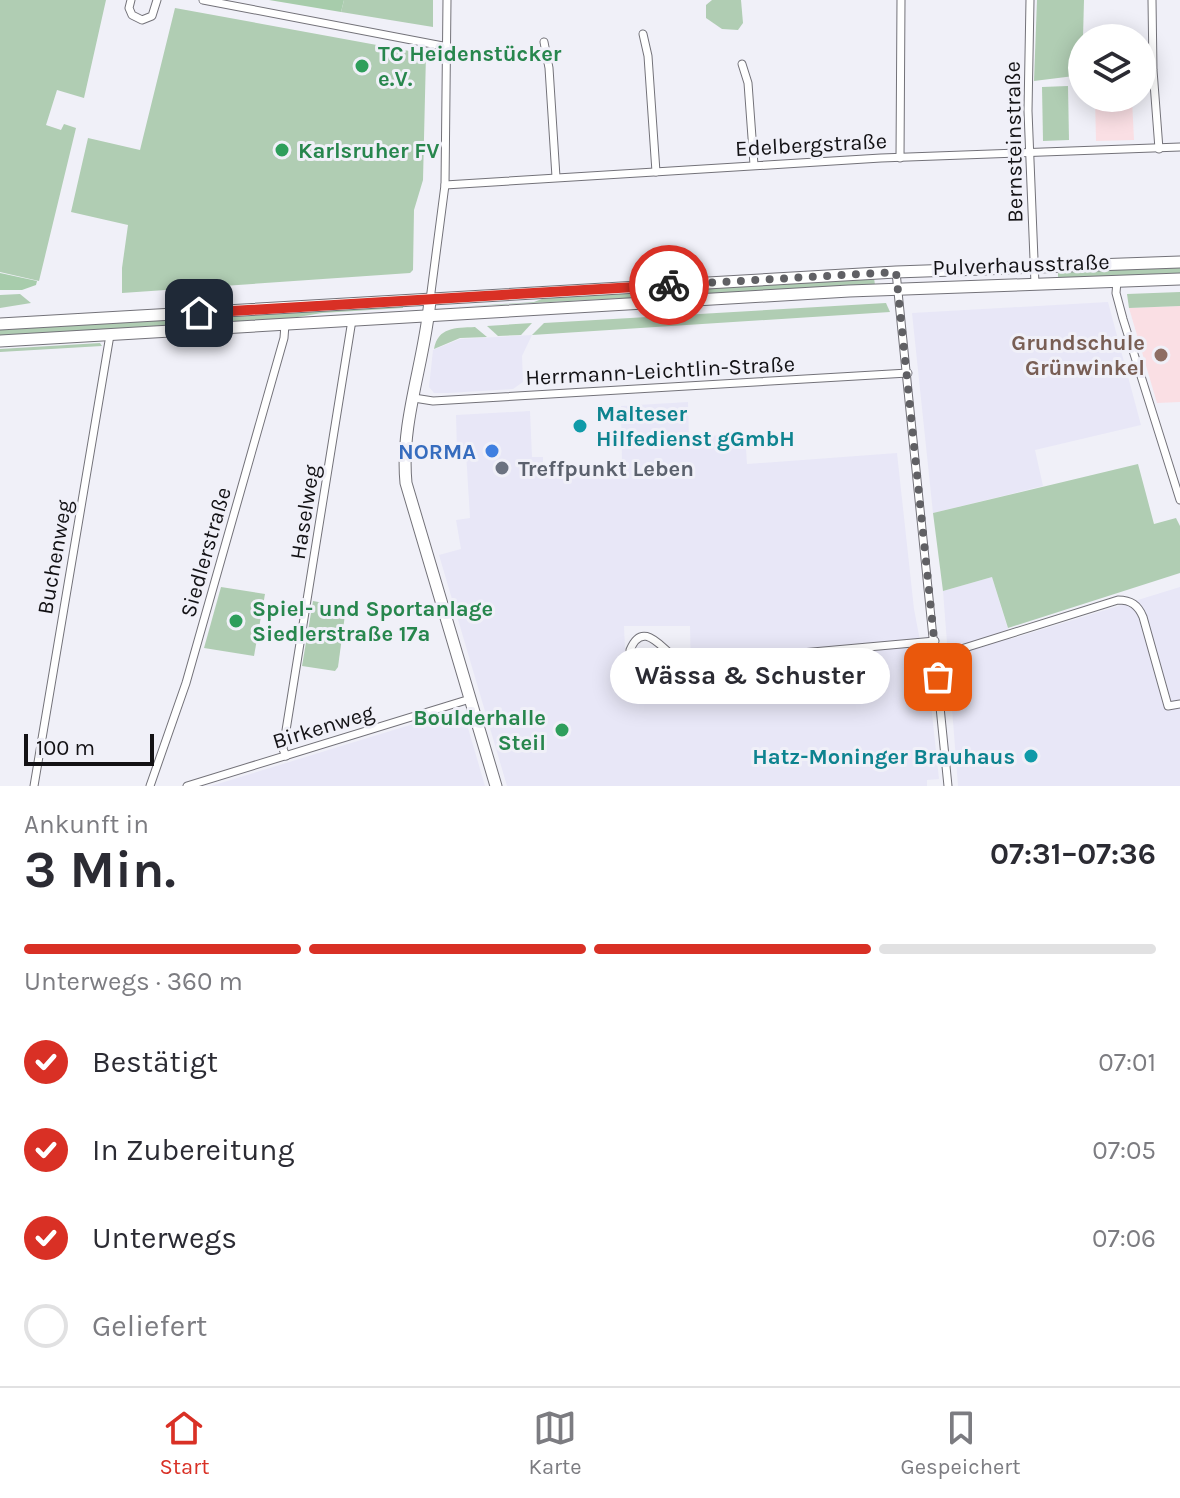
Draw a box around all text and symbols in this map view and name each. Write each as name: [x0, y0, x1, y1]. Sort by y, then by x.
map controls: [1068, 24, 1156, 112]
button: layers: [1068, 24, 1156, 112]
place label: TC Heidenstücker e.V.: [378, 41, 562, 92]
marker: TC Heidenstücker e.V.: [353, 57, 371, 75]
street label: Bernsteinstraße: [1000, 61, 1028, 223]
street label: Edelbergstraße: [735, 128, 888, 162]
place label: Karlsruher FV: [298, 138, 439, 164]
marker: Karlsruher FV: [273, 141, 291, 159]
courier: [629, 245, 709, 325]
street label: Pulverhausstraße: [932, 249, 1110, 281]
icon: bike: [647, 263, 691, 307]
pin: [165, 279, 233, 347]
icon: home: [177, 291, 221, 335]
place label: Grundschule Grünwinkel: [1011, 330, 1145, 381]
marker: Grundschule Grünwinkel: [1152, 346, 1170, 364]
street label: Herrmann-Leichtlin-Straße: [525, 351, 796, 391]
place label: Malteser Hilfedienst gGmbH: [596, 401, 795, 452]
marker: Malteser Hilfedienst gGmbH: [571, 417, 589, 435]
place label: NORMA: [398, 439, 476, 465]
marker: NORMA: [483, 442, 501, 460]
place label: Treffpunkt Leben: [518, 456, 694, 482]
marker: Treffpunkt Leben: [493, 459, 511, 477]
street label: Haselweg: [285, 462, 325, 561]
street label: Siedlerstraße: [175, 484, 237, 620]
street label: Buchenweg: [32, 497, 78, 616]
place label: Spiel- und Sportanlage Siedlerstraße 17a: [252, 596, 493, 647]
marker: Spiel- und Sportanlage Siedlerstraße 17a: [227, 612, 245, 630]
pin: [904, 643, 972, 711]
callout: Wässa & Schuster: [610, 649, 890, 705]
icon: bag: [916, 655, 960, 699]
text: Wässa & Schuster: [635, 660, 865, 691]
street label: Birkenweg: [269, 699, 378, 755]
place label: Boulderhalle Steil: [413, 705, 546, 756]
marker: Boulderhalle Steil: [553, 721, 571, 739]
scale bar: [24, 730, 154, 766]
text: 100 m: [36, 735, 95, 761]
place label: Hatz-Moninger Brauhaus: [752, 744, 1015, 770]
marker: Hatz-Moninger Brauhaus: [1022, 747, 1040, 765]
text: Ankunft in: [24, 809, 149, 840]
text: 07:31–07:36: [990, 836, 1156, 872]
text: 3 Min.: [24, 839, 176, 900]
text: Unterwegs · 360 m: [24, 966, 243, 997]
icon: check: [24, 1040, 68, 1084]
text: Bestätigt: [92, 1044, 218, 1080]
text: 07:01: [1098, 1047, 1156, 1078]
icon: check: [24, 1128, 68, 1172]
text: In Zubereitung: [92, 1132, 294, 1168]
text: 07:05: [1092, 1135, 1156, 1166]
icon: check: [24, 1216, 68, 1260]
text: Unterwegs: [92, 1220, 237, 1256]
text: 07:06: [1092, 1223, 1156, 1254]
text: Geliefert: [92, 1308, 207, 1344]
tab: Start: [160, 1406, 209, 1480]
tab: Karte: [529, 1406, 582, 1480]
tab: Gespeichert: [901, 1406, 1020, 1480]

